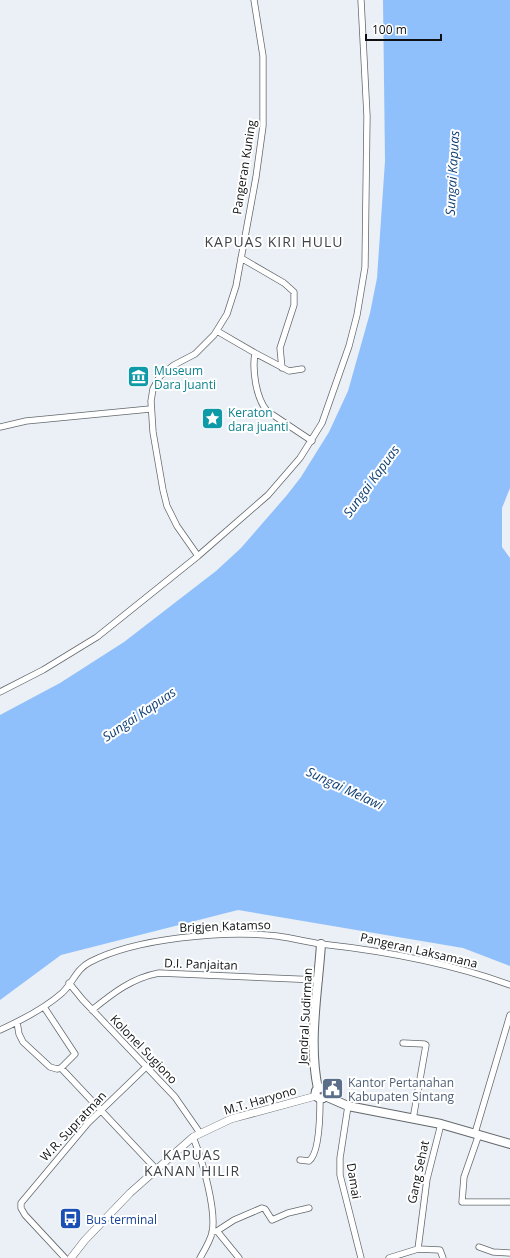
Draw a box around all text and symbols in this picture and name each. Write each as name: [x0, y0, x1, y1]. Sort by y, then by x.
scale bar: [366, 16, 441, 42]
text: 100 m: [372, 21, 407, 38]
street label: Pangeran Kuning: [228, 118, 260, 216]
water label: Sungai Kapuas: [441, 130, 463, 216]
district label: KAPUAS KIRI HULU: [205, 232, 343, 251]
place label: Museum Dara Juanti: [154, 362, 216, 393]
museum icon: Museum Dara Juanti: [126, 364, 152, 390]
place label: Keraton dara juanti: [228, 404, 288, 435]
place icon: Keraton dara juanti: [199, 406, 225, 432]
water label: Sungai Kapuas: [339, 441, 403, 521]
water label: Sungai Kapuas: [99, 683, 180, 745]
water label: Sungai Melawi: [304, 762, 387, 814]
street label: Brigjen Katamso: [179, 916, 271, 936]
street label: Pangeran Laksamana: [359, 928, 479, 972]
street label: D.I. Panjaitan: [164, 954, 238, 974]
street label: Jendral Sudirman: [294, 967, 316, 1066]
street label: Kolonel Sugiono: [107, 1011, 181, 1087]
place label: Kantor Pertanahan Kabupaten Sintang: [348, 1074, 454, 1105]
public building icon: Kantor Pertanahan Kabupaten Sintang: [320, 1076, 346, 1102]
street label: M.T. Haryono: [222, 1081, 298, 1119]
street label: W.R. Supratman: [36, 1087, 110, 1165]
street label: Gang Sehat: [403, 1139, 433, 1205]
district label: KAPUAS KANAN HILIR: [144, 1145, 240, 1180]
street label: Damai: [343, 1162, 365, 1200]
bus stop icon: Bus terminal: [57, 1206, 83, 1232]
place label: Bus terminal: [86, 1211, 157, 1228]

